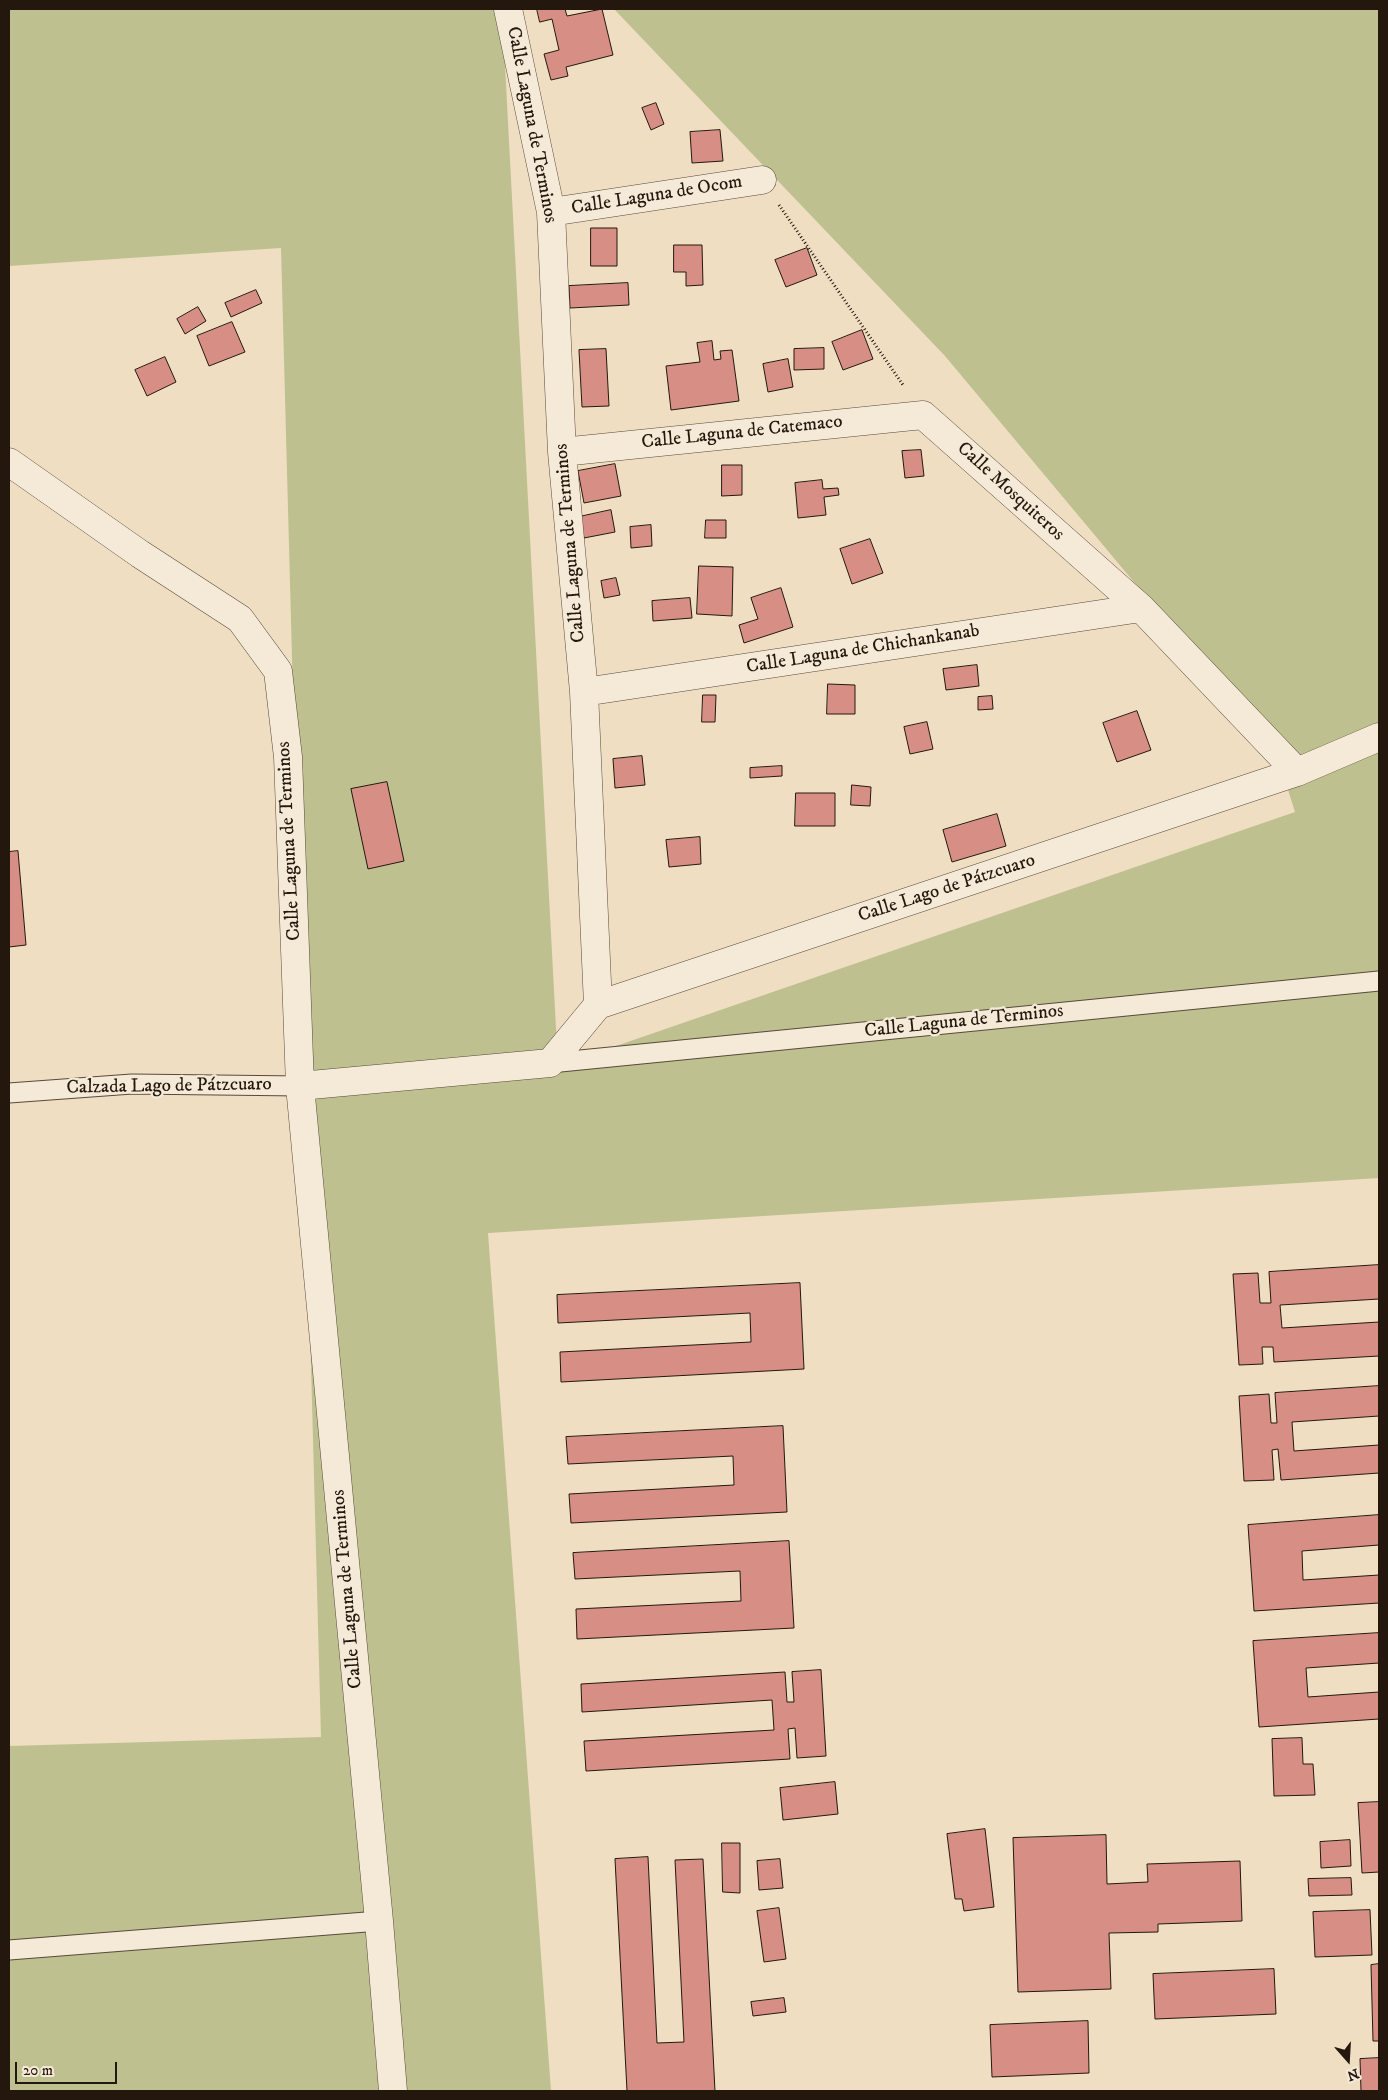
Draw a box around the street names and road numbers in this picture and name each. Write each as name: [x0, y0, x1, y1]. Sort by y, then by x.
street label: Calle Laguna de Terminos: [501, 25, 561, 225]
street label: Calle Laguna de Ocom: [570, 171, 744, 221]
street label: Calle Laguna de Catemaco: [640, 411, 844, 455]
street label: Calle Mosquiteros: [952, 438, 1068, 546]
street label: Calle Laguna de Terminos: [551, 443, 591, 643]
street label: Calle Laguna de Chichankanab: [745, 620, 981, 680]
street label: Calle Laguna de Terminos: [273, 741, 307, 941]
street label: Calle Lago de Pátzcuaro: [856, 850, 1038, 928]
street label: Calle Laguna de Terminos: [864, 1000, 1064, 1044]
street label: Calzada Lago de Pátzcuaro: [66, 1074, 272, 1100]
street label: Calle Laguna de Terminos: [328, 1489, 368, 1689]

